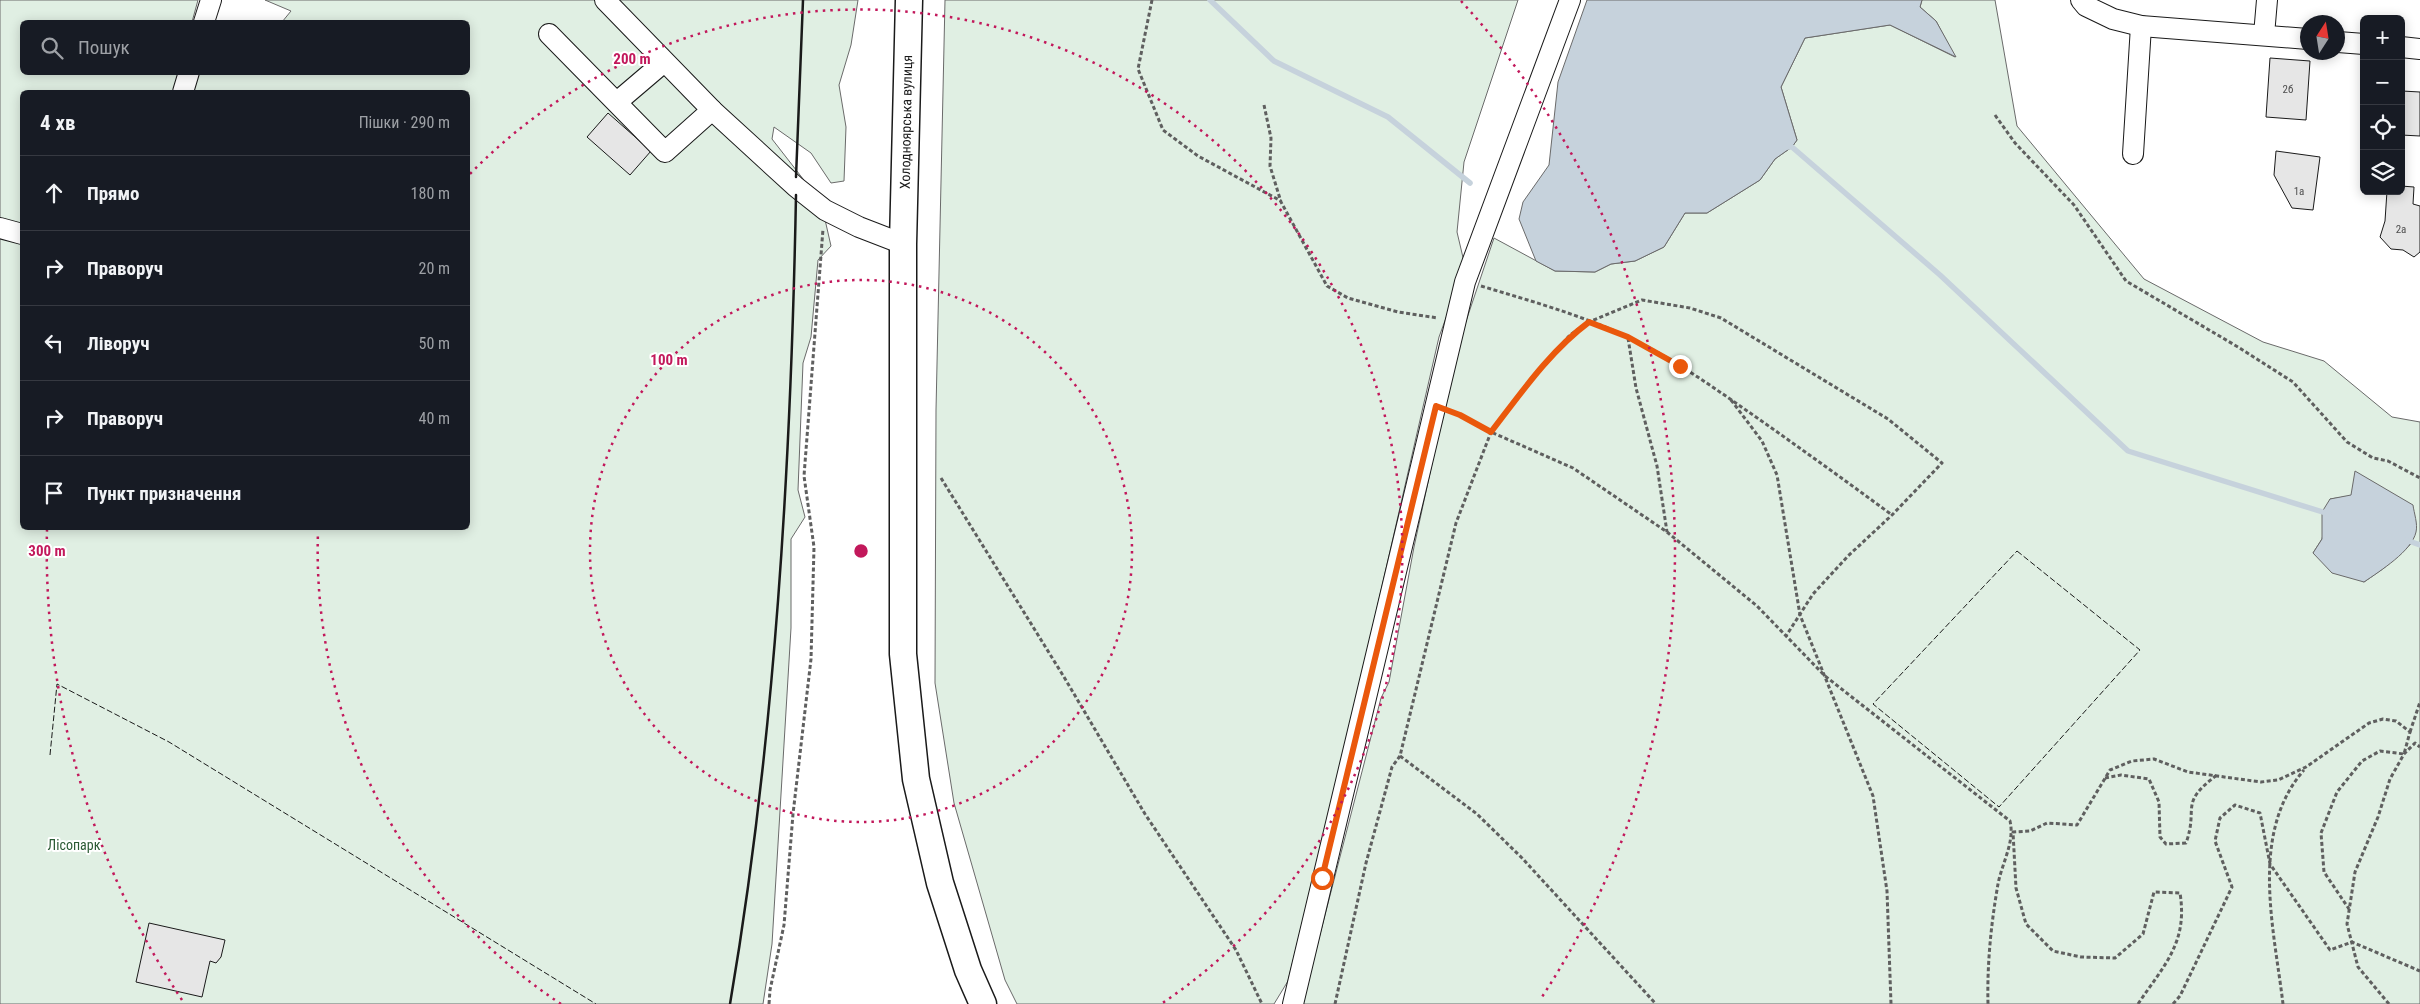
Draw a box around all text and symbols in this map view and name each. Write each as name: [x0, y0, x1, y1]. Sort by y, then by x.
north arrow: [2300, 15, 2345, 60]
map controls: [2360, 15, 2405, 195]
button: +: [2360, 15, 2405, 60]
search box: [20, 20, 470, 75]
icon: search: [38, 34, 66, 62]
text: Пошук: [78, 36, 130, 59]
text: 200 m: [613, 50, 651, 68]
street label: Холодноярська вулиця: [897, 55, 915, 189]
button: −: [2360, 60, 2405, 105]
house number: 2б: [2283, 83, 2293, 96]
button: locate: [2360, 105, 2405, 150]
text: 4 хв: [40, 111, 75, 135]
text: Пішки · 290 m: [359, 113, 450, 132]
button: layers: [2360, 150, 2405, 195]
icon: ahead: [40, 179, 68, 207]
text: Прямо: [87, 182, 140, 205]
text: 180 m: [411, 184, 450, 203]
house number: 1а: [2294, 185, 2304, 198]
house number: 2а: [2396, 223, 2406, 236]
icon: right: [40, 254, 68, 282]
text: Праворуч: [87, 257, 163, 280]
text: 20 m: [418, 259, 450, 278]
icon: left: [40, 329, 68, 357]
text: Ліворуч: [87, 332, 149, 355]
text: 50 m: [418, 334, 450, 353]
text: 100 m: [650, 351, 688, 369]
route end: [1669, 355, 1692, 378]
icon: right: [40, 404, 68, 432]
text: Праворуч: [87, 407, 163, 430]
text: 40 m: [418, 409, 450, 428]
icon: arrive: [40, 479, 68, 507]
text: Пункт призначення: [87, 482, 241, 505]
text: 300 m: [28, 542, 66, 560]
centre of rings: [852, 542, 870, 560]
park label: Лісопарк: [48, 837, 101, 853]
route start: [1311, 867, 1334, 890]

